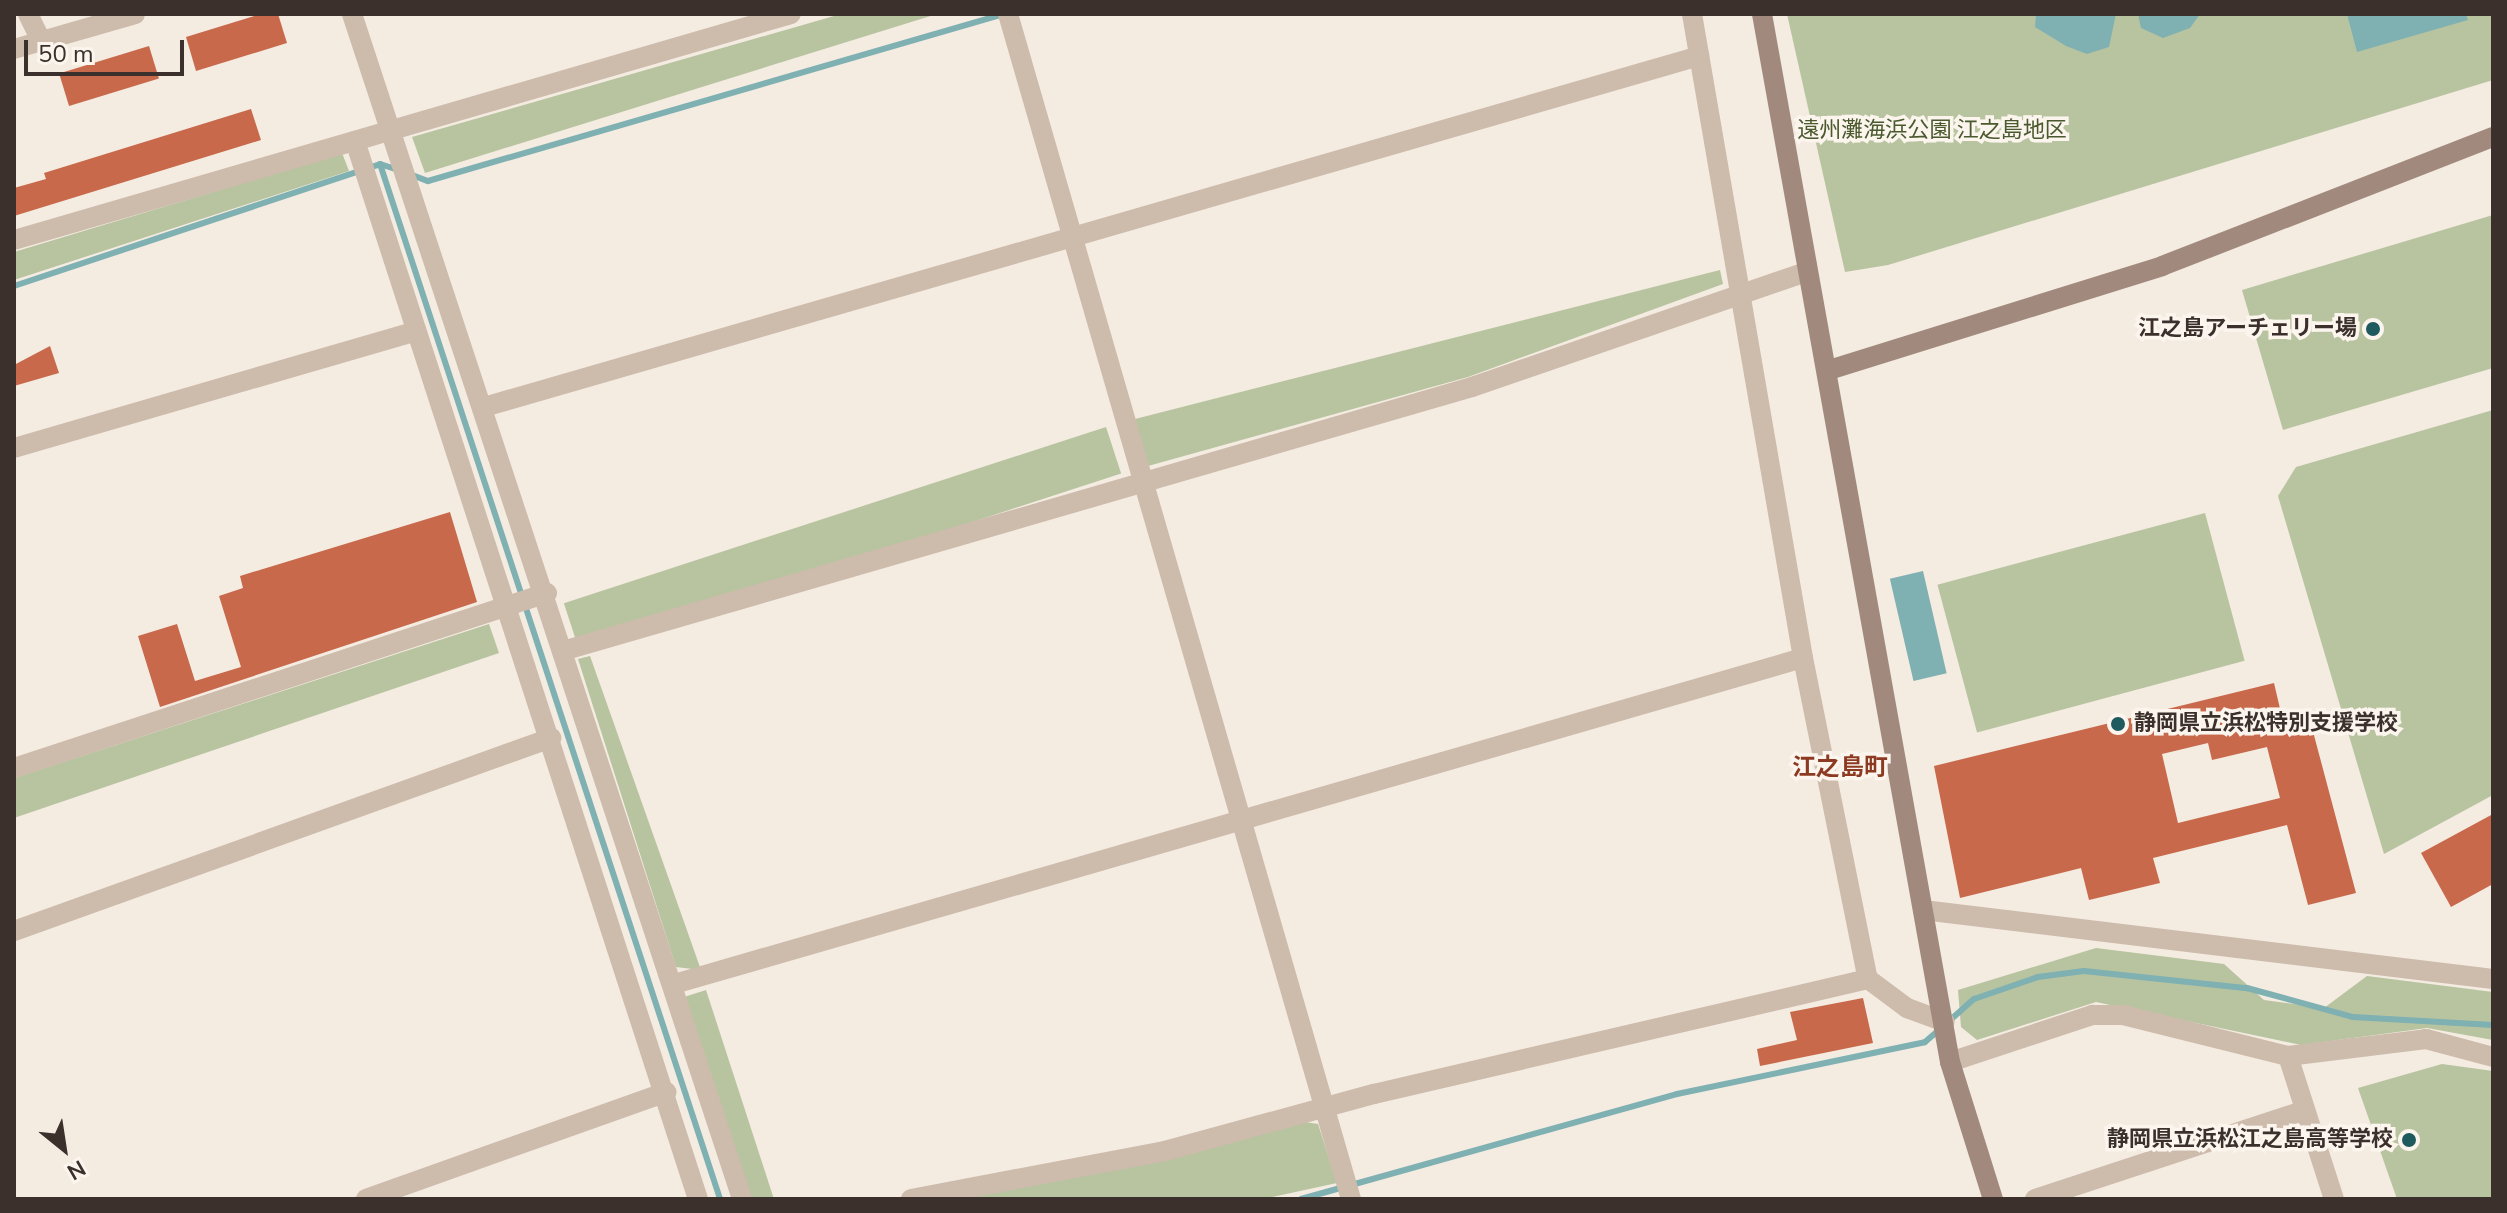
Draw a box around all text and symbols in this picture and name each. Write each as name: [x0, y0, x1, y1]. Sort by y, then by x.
scale bar: [28, 24, 188, 74]
text: 50 m: [38, 38, 94, 70]
park label: 遠州灘海浜公園 江之島地区: [1797, 118, 2067, 144]
place label: 江之島アーチェリー場: [2138, 316, 2357, 342]
marker: 江之島アーチェリー場: [2364, 320, 2382, 338]
place label: 静岡県立浜松特別支援学校: [2134, 711, 2398, 737]
marker: 静岡県立浜松特別支援学校: [2109, 715, 2127, 733]
district label: 江之島町: [1792, 754, 1888, 782]
north arrow: [24, 1109, 104, 1189]
place label: 静岡県立浜松江之島高等学校: [2107, 1127, 2393, 1153]
marker: 静岡県立浜松江之島高等学校: [2400, 1131, 2418, 1149]
text: N: [61, 1153, 91, 1187]

